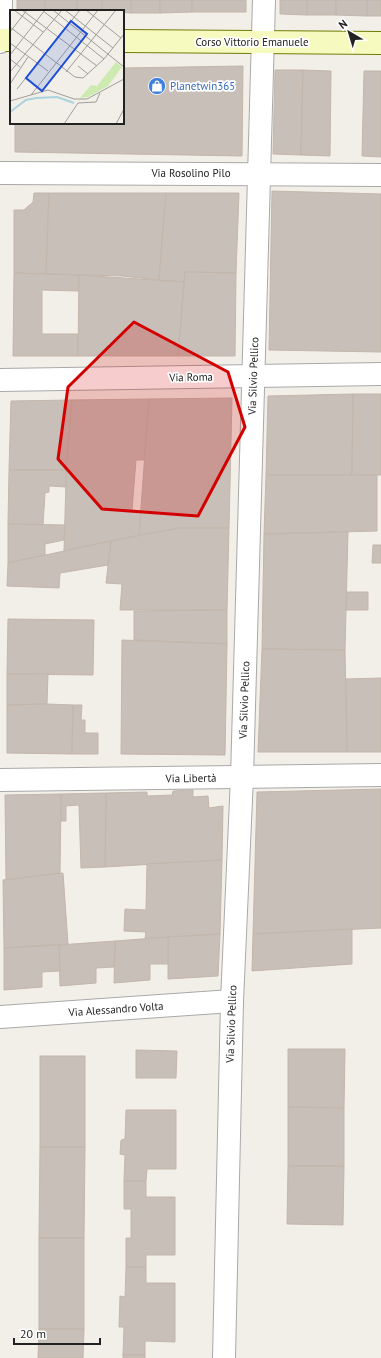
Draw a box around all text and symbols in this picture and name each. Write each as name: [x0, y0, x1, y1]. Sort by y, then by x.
inset map: [10, 10, 124, 124]
north arrow: [329, 12, 369, 52]
text: N: [336, 16, 350, 32]
street label: Corso Vittorio Emanuele: [195, 35, 309, 49]
shop icon: Planetwin365: [147, 76, 167, 96]
place label: Planetwin365: [170, 79, 235, 93]
street label: Via Rosolino Pilo: [150, 166, 231, 180]
street label: Via Silvio Pellico: [245, 337, 261, 416]
street label: Via Roma: [168, 370, 213, 384]
street label: Via Silvio Pellico: [236, 661, 252, 740]
street label: Via Libertà: [164, 771, 217, 785]
street label: Via Silvio Pellico: [223, 985, 239, 1064]
street label: Via Alessandro Volta: [67, 999, 164, 1019]
scale bar: [14, 1320, 100, 1346]
text: 20 m: [20, 1326, 46, 1341]

